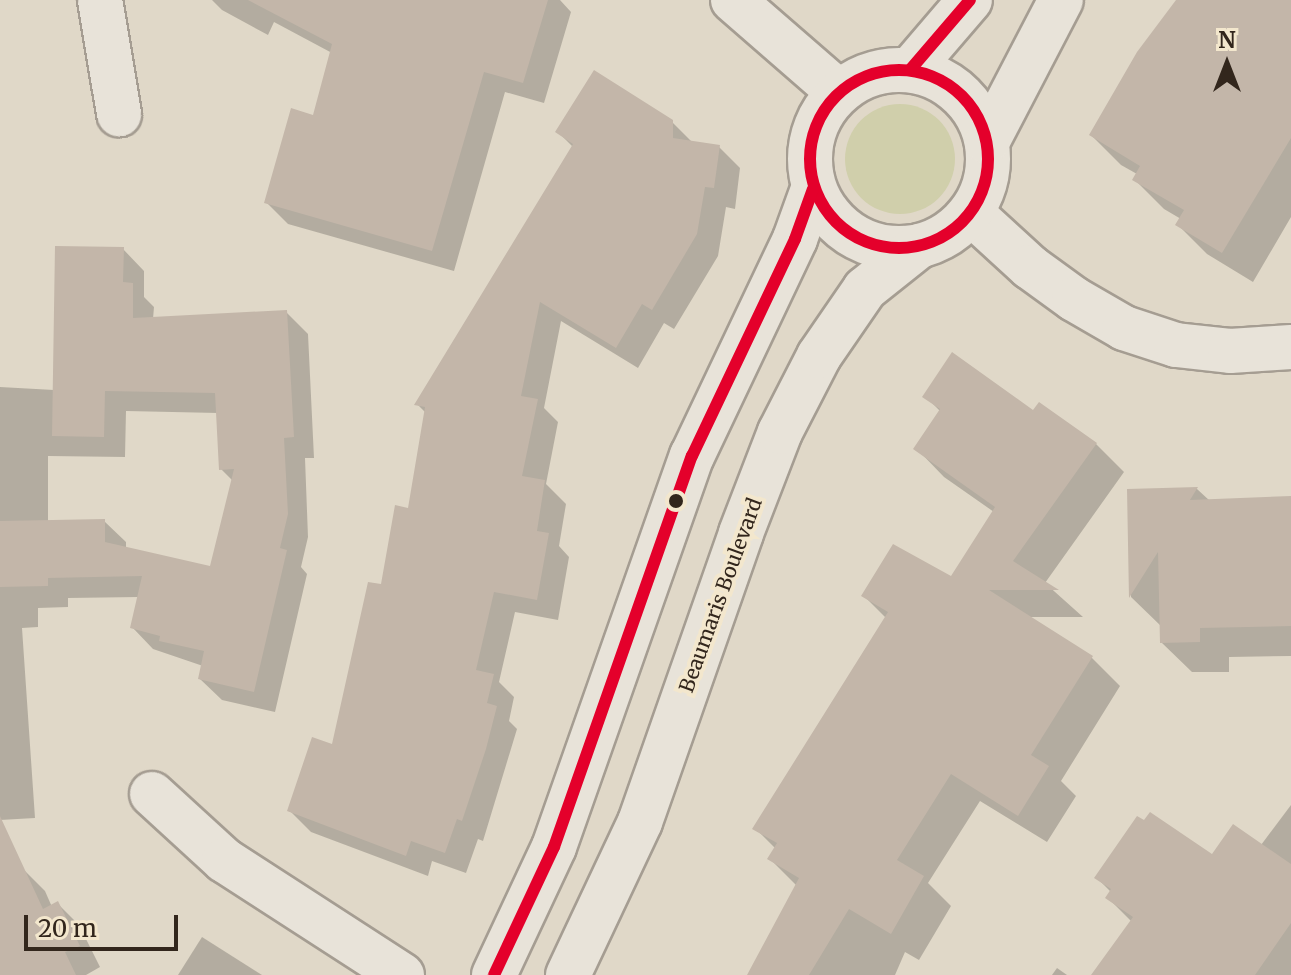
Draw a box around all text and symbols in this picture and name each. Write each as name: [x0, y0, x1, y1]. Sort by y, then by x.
north arrow: [1187, 24, 1267, 104]
text: N: [1218, 26, 1236, 54]
unlabelled marker: [668, 493, 684, 509]
street label: Beaumaris Boulevard: [674, 495, 766, 695]
scale bar: [28, 899, 182, 949]
text: 20 m: [38, 913, 97, 944]

